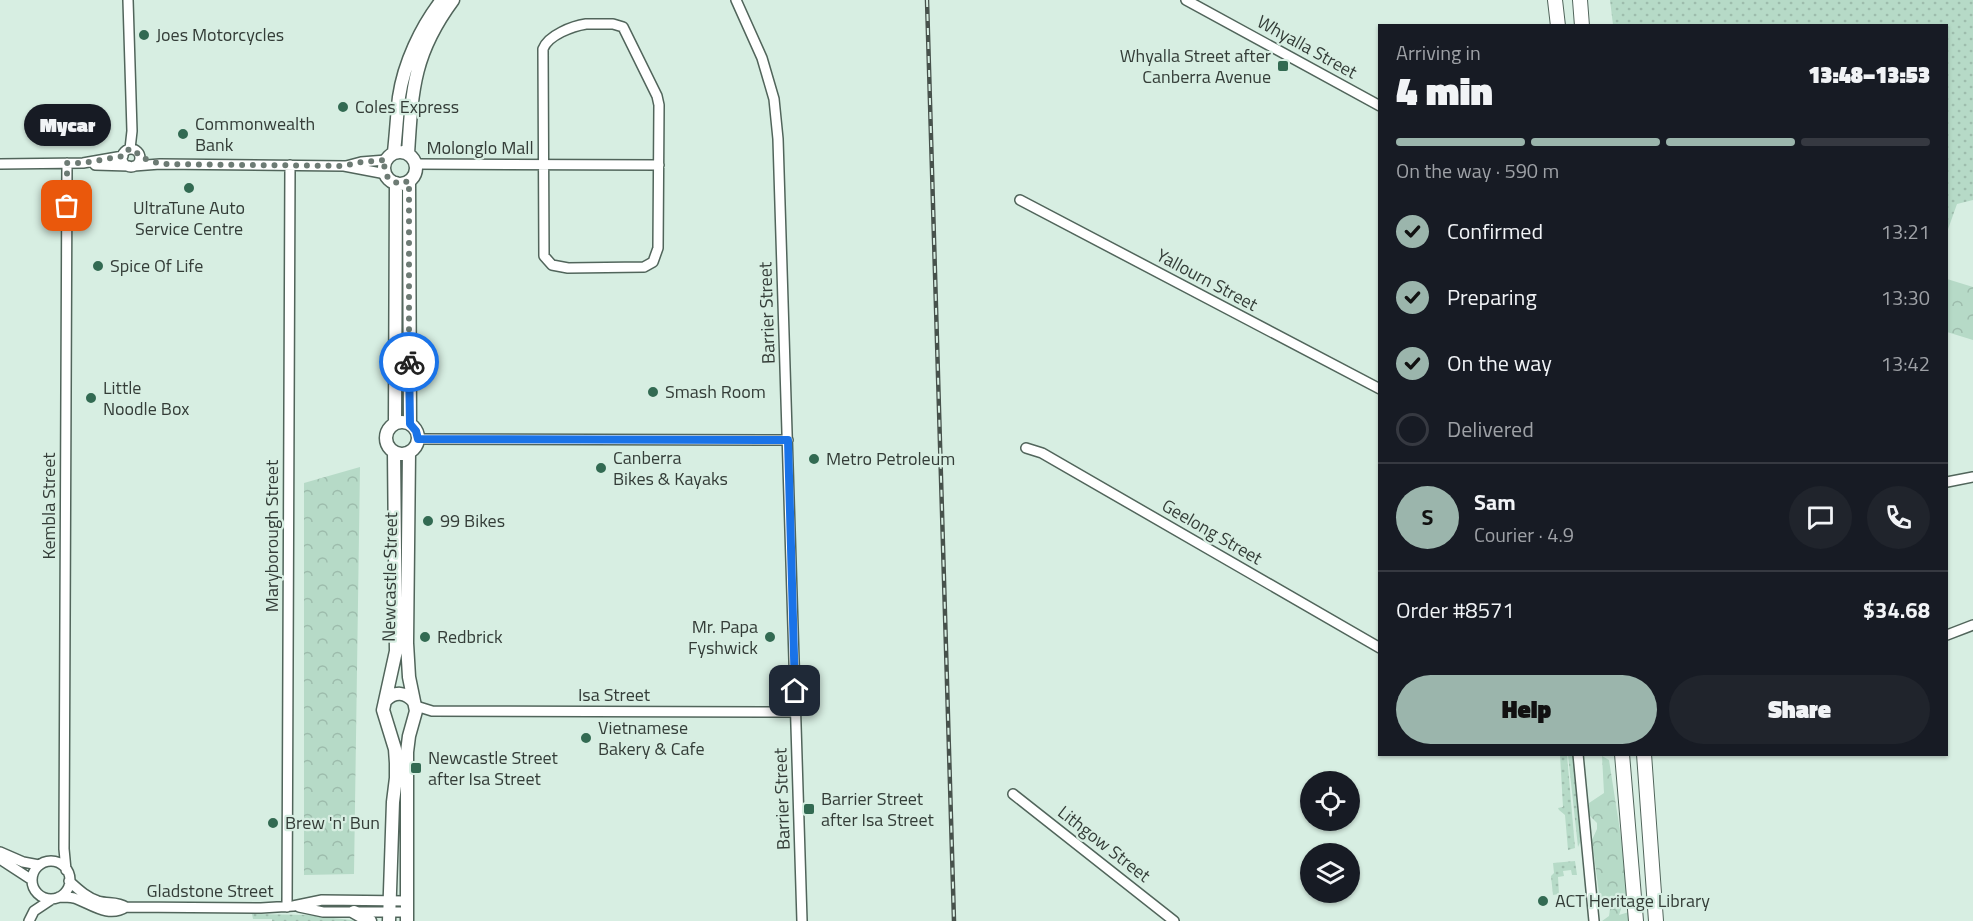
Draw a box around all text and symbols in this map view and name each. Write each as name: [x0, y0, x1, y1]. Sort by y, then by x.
street label: Whyalla Street: [1252, 8, 1363, 86]
place label: Joes Motorcycles: [156, 21, 284, 48]
marker: Joes Motorcycles: [137, 28, 151, 42]
text: Arriving in: [1396, 37, 1481, 68]
place label: Whyalla Street after Canberra Avenue: [1120, 42, 1271, 90]
text: 13:48–13:53: [1808, 58, 1930, 92]
marker: Whyalla Street after Canberra Avenue: [1276, 59, 1290, 73]
text: 4 min: [1396, 61, 1493, 120]
place label: Coles Express: [355, 93, 459, 120]
marker: Coles Express: [336, 100, 350, 114]
callout: Mycar: [23, 104, 110, 146]
text: Mycar: [40, 109, 95, 140]
place label: Commonwealth Bank: [195, 110, 315, 158]
marker: Commonwealth Bank: [176, 127, 190, 141]
street label: Molonglo Mall: [426, 134, 534, 161]
text: On the way · 590 m: [1396, 155, 1559, 186]
pin: [41, 180, 92, 231]
marker: UltraTune Auto Service Centre: [182, 181, 196, 195]
icon: bag: [50, 189, 83, 222]
place label: UltraTune Auto Service Centre: [133, 194, 245, 242]
text: Confirmed: [1447, 214, 1543, 248]
icon: check: [1396, 215, 1429, 248]
text: 13:21: [1881, 216, 1930, 247]
street label: Yallourn Street: [1152, 242, 1263, 318]
place label: Spice Of Life: [110, 252, 203, 279]
marker: Spice Of Life: [91, 259, 105, 273]
street label: Barrier Street: [751, 261, 782, 365]
text: Preparing: [1447, 280, 1537, 314]
icon: check: [1396, 281, 1429, 314]
text: 13:30: [1881, 282, 1930, 313]
courier: [379, 332, 439, 392]
icon: bike: [393, 346, 426, 379]
text: On the way: [1447, 346, 1552, 380]
icon: check: [1396, 347, 1429, 380]
text: 13:42: [1881, 348, 1930, 379]
place label: Little Noodle Box: [103, 374, 189, 422]
place label: Smash Room: [665, 378, 766, 405]
marker: Smash Room: [646, 385, 660, 399]
marker: Little Noodle Box: [84, 391, 98, 405]
text: Delivered: [1447, 412, 1534, 446]
place label: Canberra Bikes & Kayaks: [613, 444, 728, 492]
place label: Metro Petroleum: [826, 445, 955, 472]
street label: Kembla Street: [35, 452, 62, 560]
marker: Metro Petroleum: [807, 452, 821, 466]
street label: Maryborough Street: [258, 459, 285, 612]
marker: Canberra Bikes & Kayaks: [594, 461, 608, 475]
text: Sam: [1474, 485, 1516, 519]
button: chat: [1789, 486, 1852, 549]
button: phone: [1867, 486, 1930, 549]
street label: Geelong Street: [1157, 492, 1268, 572]
text: S: [1422, 500, 1433, 534]
place label: 99 Bikes: [440, 507, 505, 534]
street label: Newcastle Street: [375, 511, 404, 642]
marker: 99 Bikes: [421, 514, 435, 528]
text: Courier · 4.9: [1474, 519, 1574, 550]
text: Order #8571: [1396, 593, 1515, 627]
text: $34.68: [1863, 593, 1930, 627]
place label: Mr. Papa Fyshwick: [688, 613, 758, 661]
place label: Redbrick: [437, 623, 503, 650]
marker: Redbrick: [418, 630, 432, 644]
marker: Mr. Papa Fyshwick: [763, 630, 777, 644]
pin: [769, 665, 820, 716]
icon: home: [778, 674, 811, 707]
button: Help: [1396, 675, 1657, 744]
button: Share: [1669, 675, 1930, 744]
street label: Isa Street: [578, 681, 651, 708]
place label: Vietnamese Bakery & Cafe: [598, 714, 705, 762]
marker: Vietnamese Bakery & Cafe: [579, 731, 593, 745]
place label: Newcastle Street after Isa Street: [428, 744, 559, 792]
street label: Barrier Street: [766, 747, 797, 851]
marker: Newcastle Street after Isa Street: [409, 761, 423, 775]
map controls: [1300, 771, 1360, 903]
button: locate: [1300, 771, 1360, 831]
place label: Barrier Street after Isa Street: [821, 785, 934, 833]
street label: Lithgow Street: [1052, 799, 1157, 889]
marker: Barrier Street after Isa Street: [802, 802, 816, 816]
place label: Brew 'n' Bun: [285, 809, 380, 836]
marker: Brew 'n' Bun: [266, 816, 280, 830]
button: layers: [1300, 843, 1360, 903]
street label: Gladstone Street: [146, 877, 274, 904]
place label: ACT Heritage Library: [1555, 887, 1710, 914]
marker: ACT Heritage Library: [1536, 894, 1550, 908]

